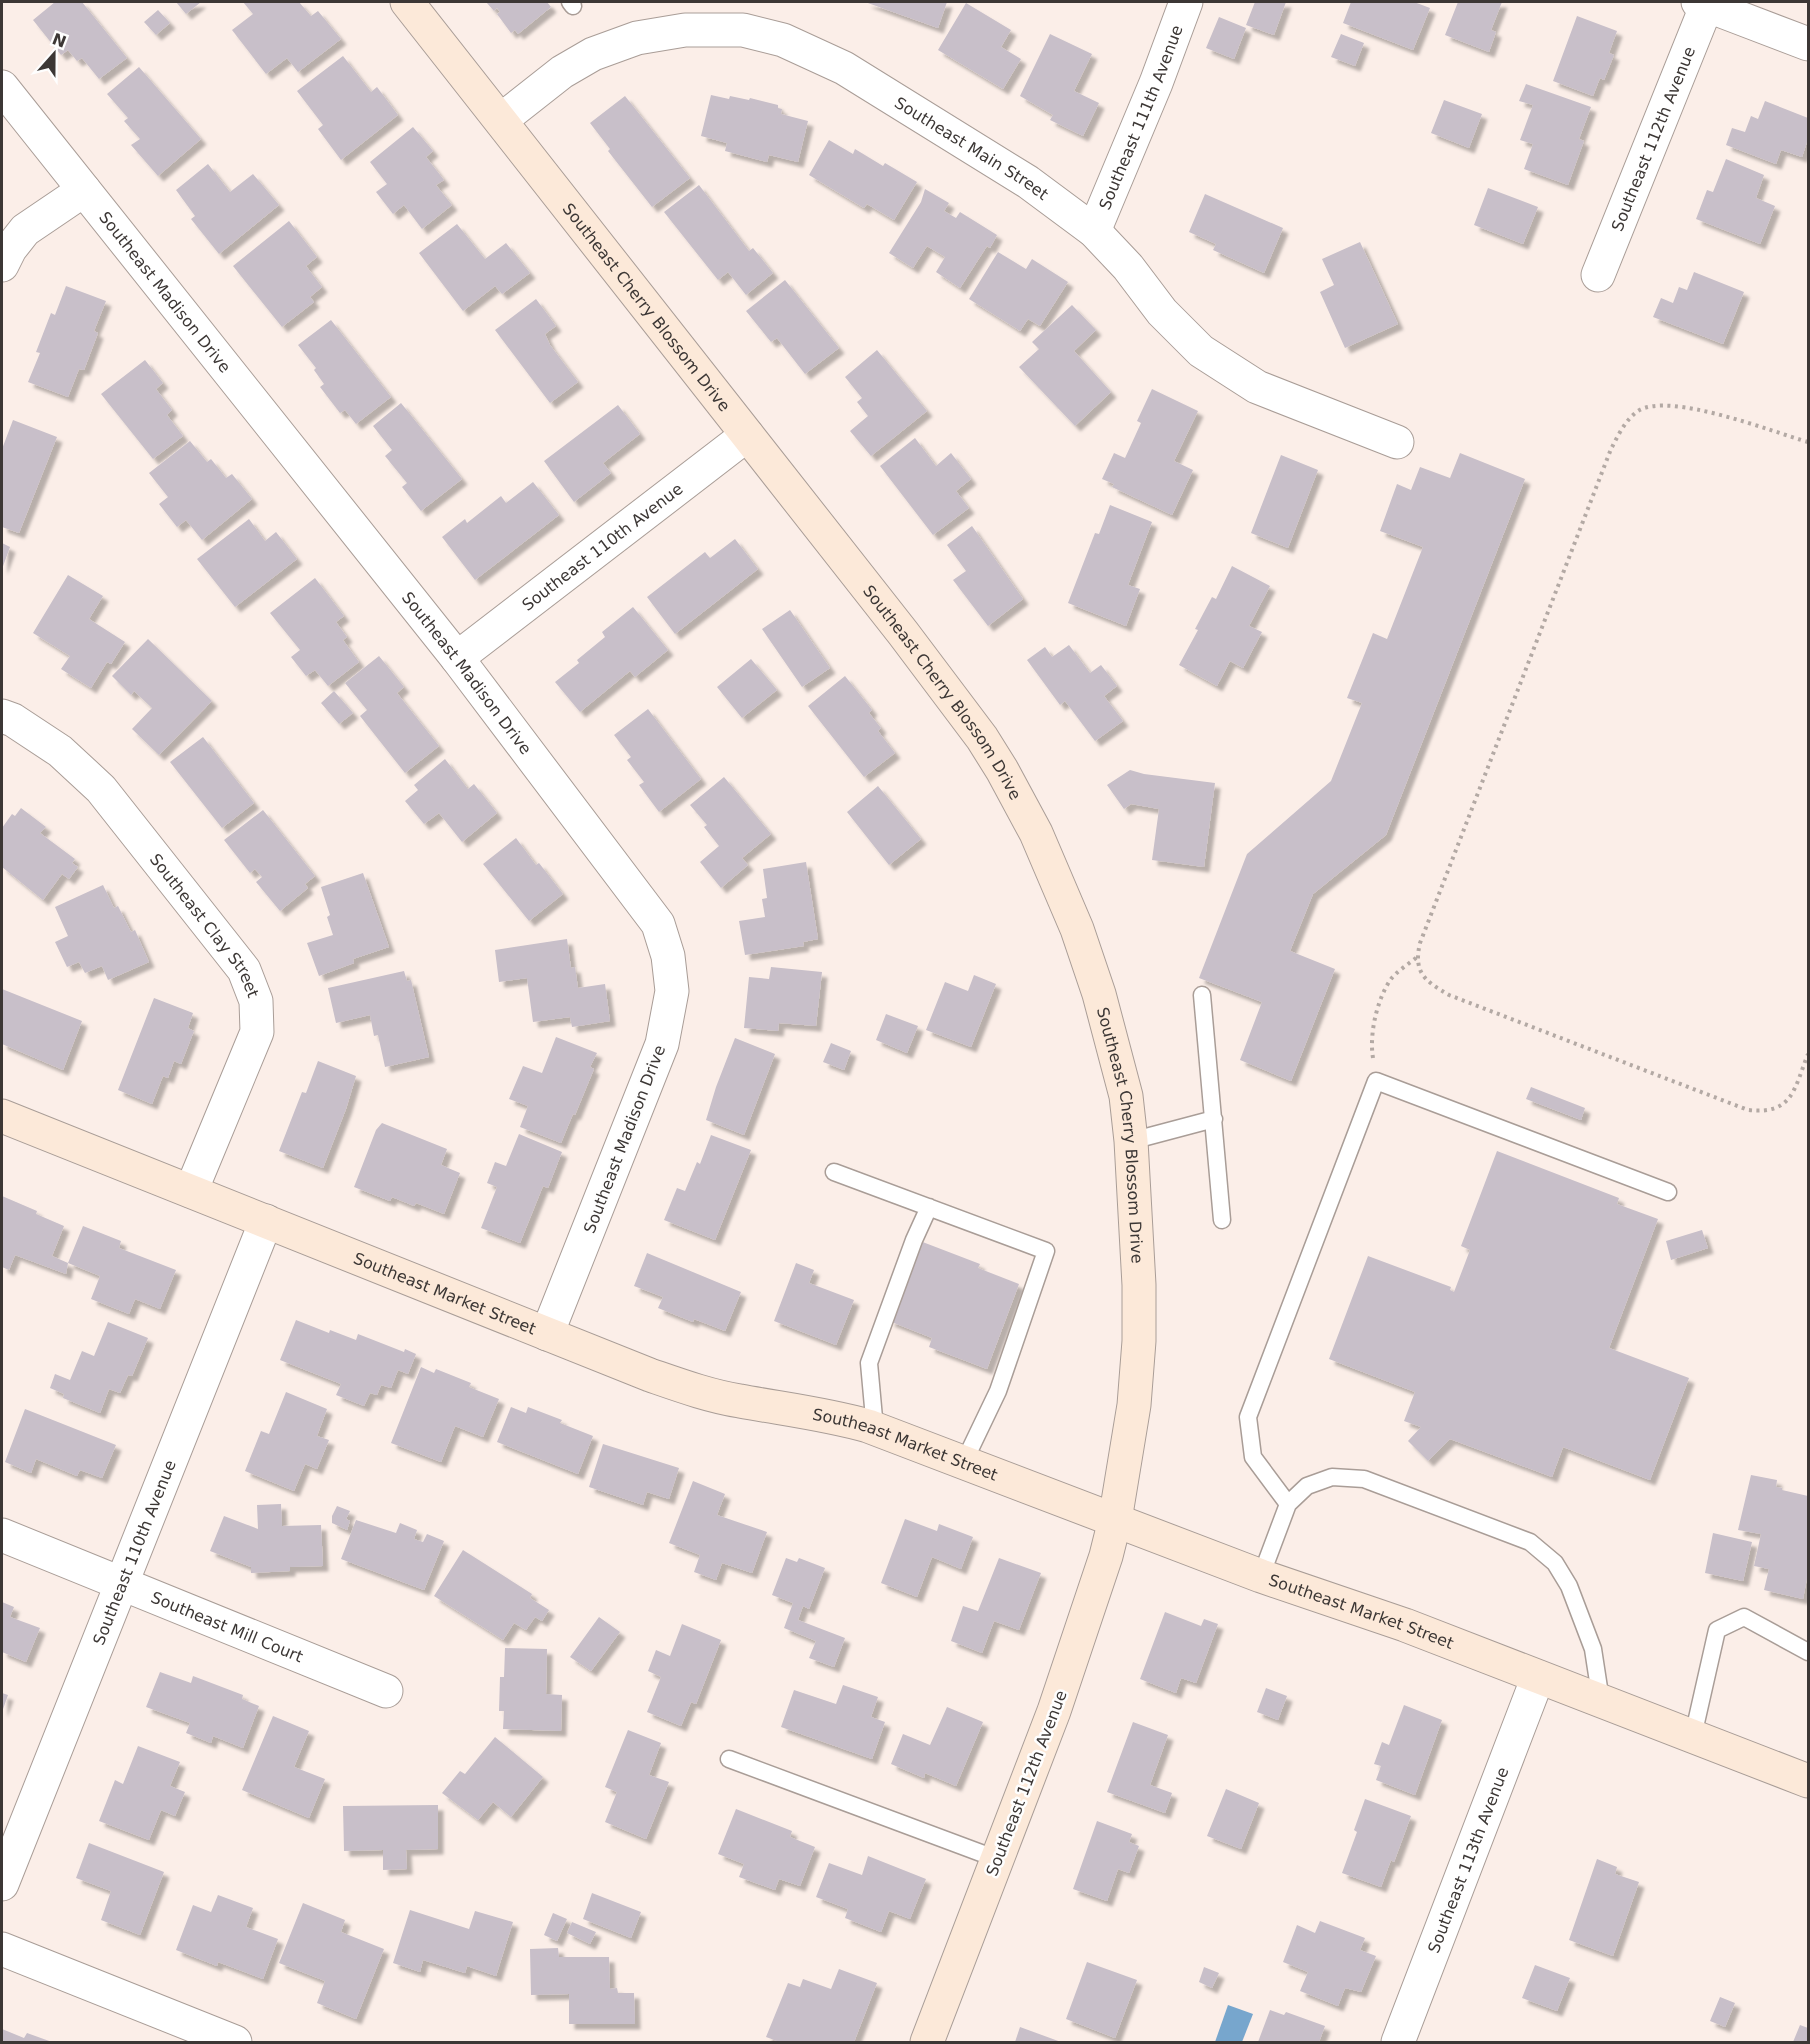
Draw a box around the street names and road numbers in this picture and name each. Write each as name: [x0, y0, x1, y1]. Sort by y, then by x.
street label: Southeast 111th Avenue: [1095, 22, 1187, 212]
street label: Southeast 112th Avenue: [1608, 44, 1699, 234]
street label: Southeast Main Street: [891, 93, 1052, 204]
street label: Southeast Cherry Blossom Drive: [559, 199, 734, 415]
street label: Southeast Madison Drive: [95, 208, 235, 376]
street label: Southeast 110th Avenue: [518, 479, 686, 615]
street label: Southeast Cherry Blossom Drive: [859, 582, 1025, 803]
street label: Southeast Madison Drive: [398, 588, 535, 758]
street label: Southeast Clay Street: [146, 850, 263, 1000]
street label: Southeast Cherry Blossom Drive: [1093, 1005, 1147, 1264]
street label: Southeast Madison Drive: [580, 1042, 669, 1236]
street label: Southeast Market Street: [351, 1249, 539, 1338]
street label: Southeast Market Street: [811, 1405, 1000, 1485]
street label: Southeast 110th Avenue: [89, 1457, 180, 1648]
street label: Southeast Market Street: [1266, 1570, 1456, 1653]
street label: Southeast Mill Court: [148, 1588, 306, 1666]
street label: Southeast 112th Avenue: [982, 1688, 1071, 1879]
street label: Southeast 113th Avenue: [1424, 1765, 1513, 1956]

